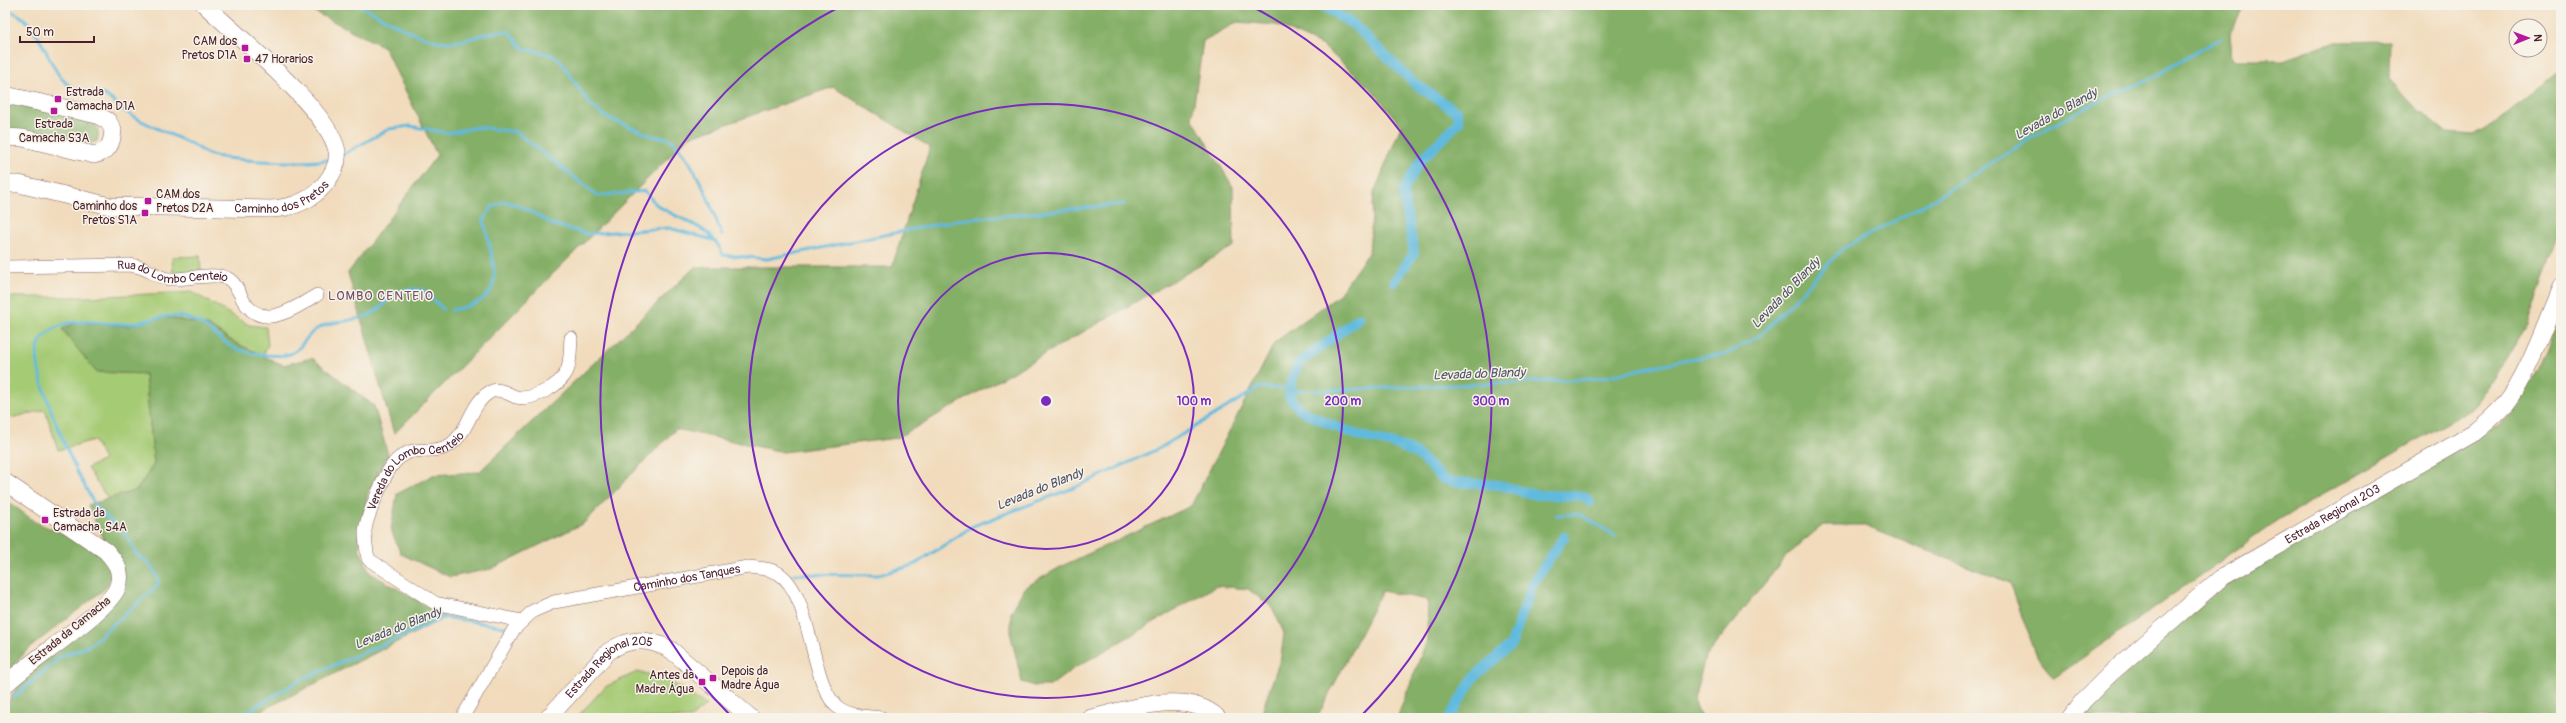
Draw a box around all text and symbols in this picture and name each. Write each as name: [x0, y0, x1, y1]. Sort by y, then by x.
scale bar: [20, 18, 94, 44]
north arrow: [2508, 18, 2548, 58]
text: 50 m: [26, 25, 54, 40]
place label: CAM dos Pretos D1A: [181, 34, 238, 63]
text: N: [2531, 34, 2544, 42]
marker: CAM dos Pretos D1A: [240, 43, 250, 53]
place label: 47 Horarios: [255, 52, 314, 67]
marker: 47 Horarios: [242, 54, 252, 64]
water label: Levada do Blandy: [2012, 84, 2101, 143]
place label: Estrada Camacha D1A: [66, 85, 135, 114]
marker: Estrada Camacha D1A: [53, 94, 63, 104]
marker: Estrada Camacha S3A: [49, 106, 59, 116]
place label: Estrada Camacha S3A: [19, 117, 90, 146]
street label: Caminho dos Pretos: [234, 177, 333, 217]
place label: CAM dos Pretos D2A: [156, 187, 214, 216]
marker: CAM dos Pretos D2A: [143, 196, 153, 206]
place label: Caminho dos Pretos S1A: [72, 199, 138, 228]
marker: Caminho dos Pretos S1A: [140, 208, 150, 218]
water label: Levada do Blandy: [1748, 253, 1825, 332]
street label: Rua do Lombo Centeio: [117, 257, 231, 287]
district label: LOMBO CENTEIO: [328, 288, 434, 304]
water label: Levada do Blandy: [1433, 364, 1527, 384]
centre of rings: [1039, 394, 1053, 408]
text: 100 m: [1177, 394, 1212, 409]
text: 200 m: [1325, 394, 1362, 409]
text: 300 m: [1473, 394, 1510, 409]
street label: Vereda do Lombo Centeio: [364, 428, 468, 513]
water label: Levada do Blandy: [994, 464, 1087, 514]
street label: Estrada Regional 203: [2282, 481, 2383, 547]
place label: Estrada da Camacha, S4A: [53, 506, 127, 535]
marker: Estrada da Camacha, S4A: [40, 515, 50, 525]
street label: Caminho dos Tanques: [632, 561, 742, 595]
street label: Estrada da Camacha: [26, 593, 114, 669]
water label: Levada do Blandy: [352, 603, 445, 653]
street label: Estrada Regional 205: [562, 633, 654, 701]
place label: Depois da Madre Água: [721, 664, 780, 693]
place label: Antes da Madre Água: [636, 668, 694, 697]
marker: Depois da Madre Água: [708, 673, 718, 683]
marker: Antes da Madre Água: [697, 677, 707, 687]

